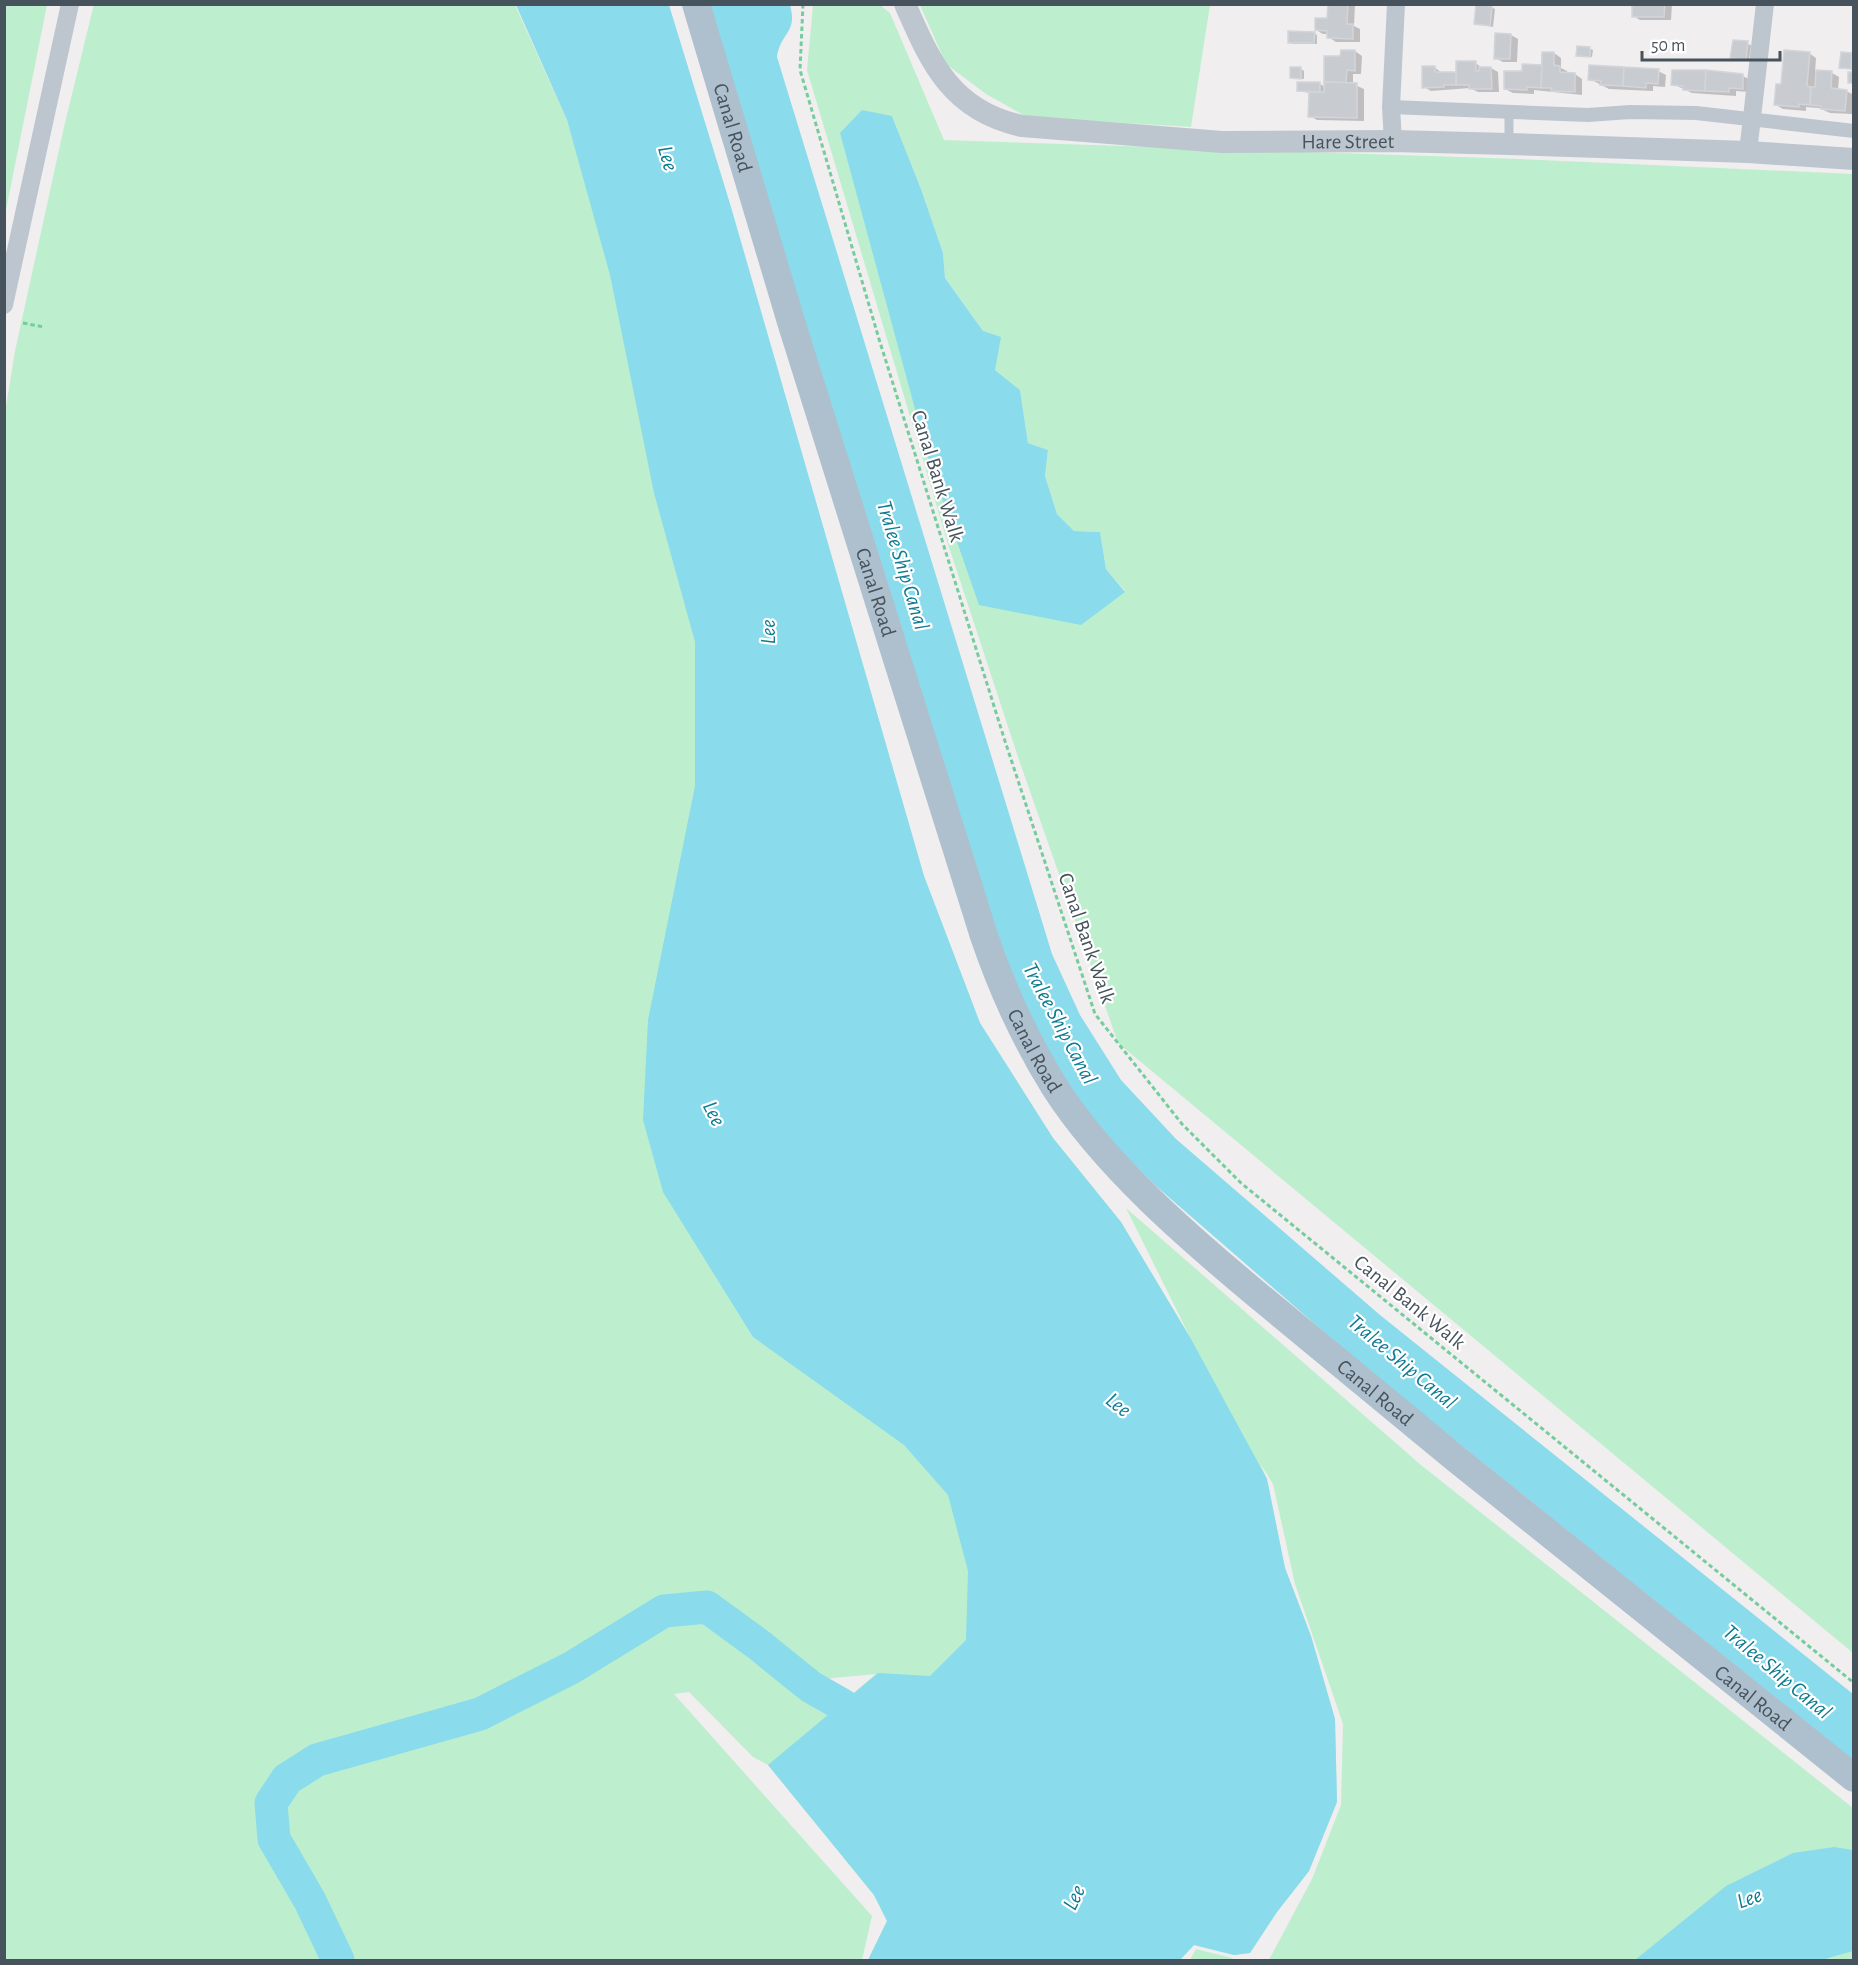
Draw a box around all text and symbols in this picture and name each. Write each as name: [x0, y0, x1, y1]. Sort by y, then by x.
scale bar: [1642, 24, 1780, 62]
text: 50 m: [1651, 37, 1685, 55]
street label: Canal Road: [709, 81, 756, 175]
street label: Hare Street: [1301, 131, 1395, 153]
water label: Lee: [654, 143, 682, 173]
street label: Canal Bank Walk: [908, 408, 968, 545]
water label: Tralee Ship Canal: [872, 498, 933, 633]
street label: Canal Road: [852, 545, 899, 639]
water label: Lee: [757, 619, 779, 645]
street label: Canal Bank Walk: [1054, 870, 1119, 1006]
water label: Tralee Ship Canal: [1018, 959, 1101, 1088]
street label: Canal Road: [1003, 1006, 1065, 1096]
water label: Lee: [699, 1097, 730, 1130]
street label: Canal Bank Walk: [1350, 1251, 1470, 1354]
water label: Tralee Ship Canal: [1343, 1310, 1461, 1414]
street label: Canal Road: [1333, 1356, 1417, 1430]
water label: Lee: [1102, 1388, 1135, 1421]
water label: Tralee Ship Canal: [1718, 1620, 1836, 1724]
street label: Canal Road: [1711, 1662, 1795, 1735]
water label: Lee: [1058, 1881, 1089, 1914]
water label: Lee: [1734, 1883, 1765, 1912]

